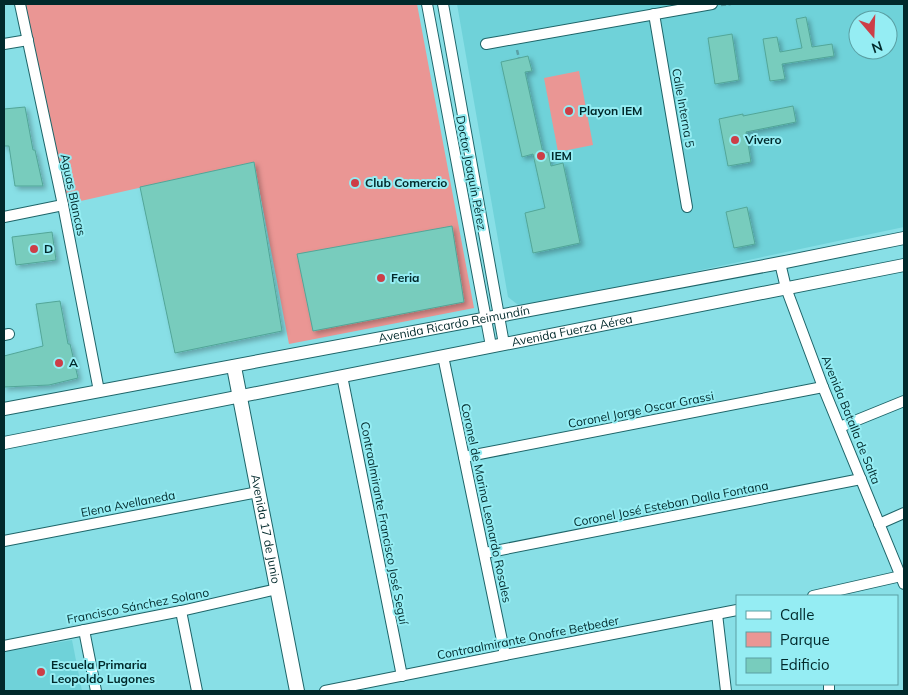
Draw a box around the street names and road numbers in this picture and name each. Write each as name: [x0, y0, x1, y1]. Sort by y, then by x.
street label: Calle Interna 5: [669, 67, 698, 149]
street label: Doctor Joaquín Pérez: [453, 114, 490, 232]
street label: Aguas Blancas: [57, 152, 90, 237]
street label: Avenida Ricardo Reimundín: [377, 302, 531, 345]
street label: Avenida Fuerza Aérea: [510, 311, 634, 349]
street label: Avenida Batalla de Salta: [819, 353, 884, 486]
street label: Coronel Jorge Oscar Grassi: [567, 388, 715, 431]
street label: Coronel de Marina Leonardo Rosales: [458, 402, 515, 604]
street label: Contraalmirante Francisco José Seguí: [357, 420, 412, 627]
street label: Avenida 17 de Junio: [248, 473, 284, 585]
street label: Coronel José Esteban Dalla Fontana: [572, 477, 770, 530]
street label: Elena Avellaneda: [79, 487, 176, 520]
street label: Francisco Sánchez Solano: [66, 584, 210, 627]
street label: Contraalmirante Onofre Betbeder: [436, 612, 621, 663]

